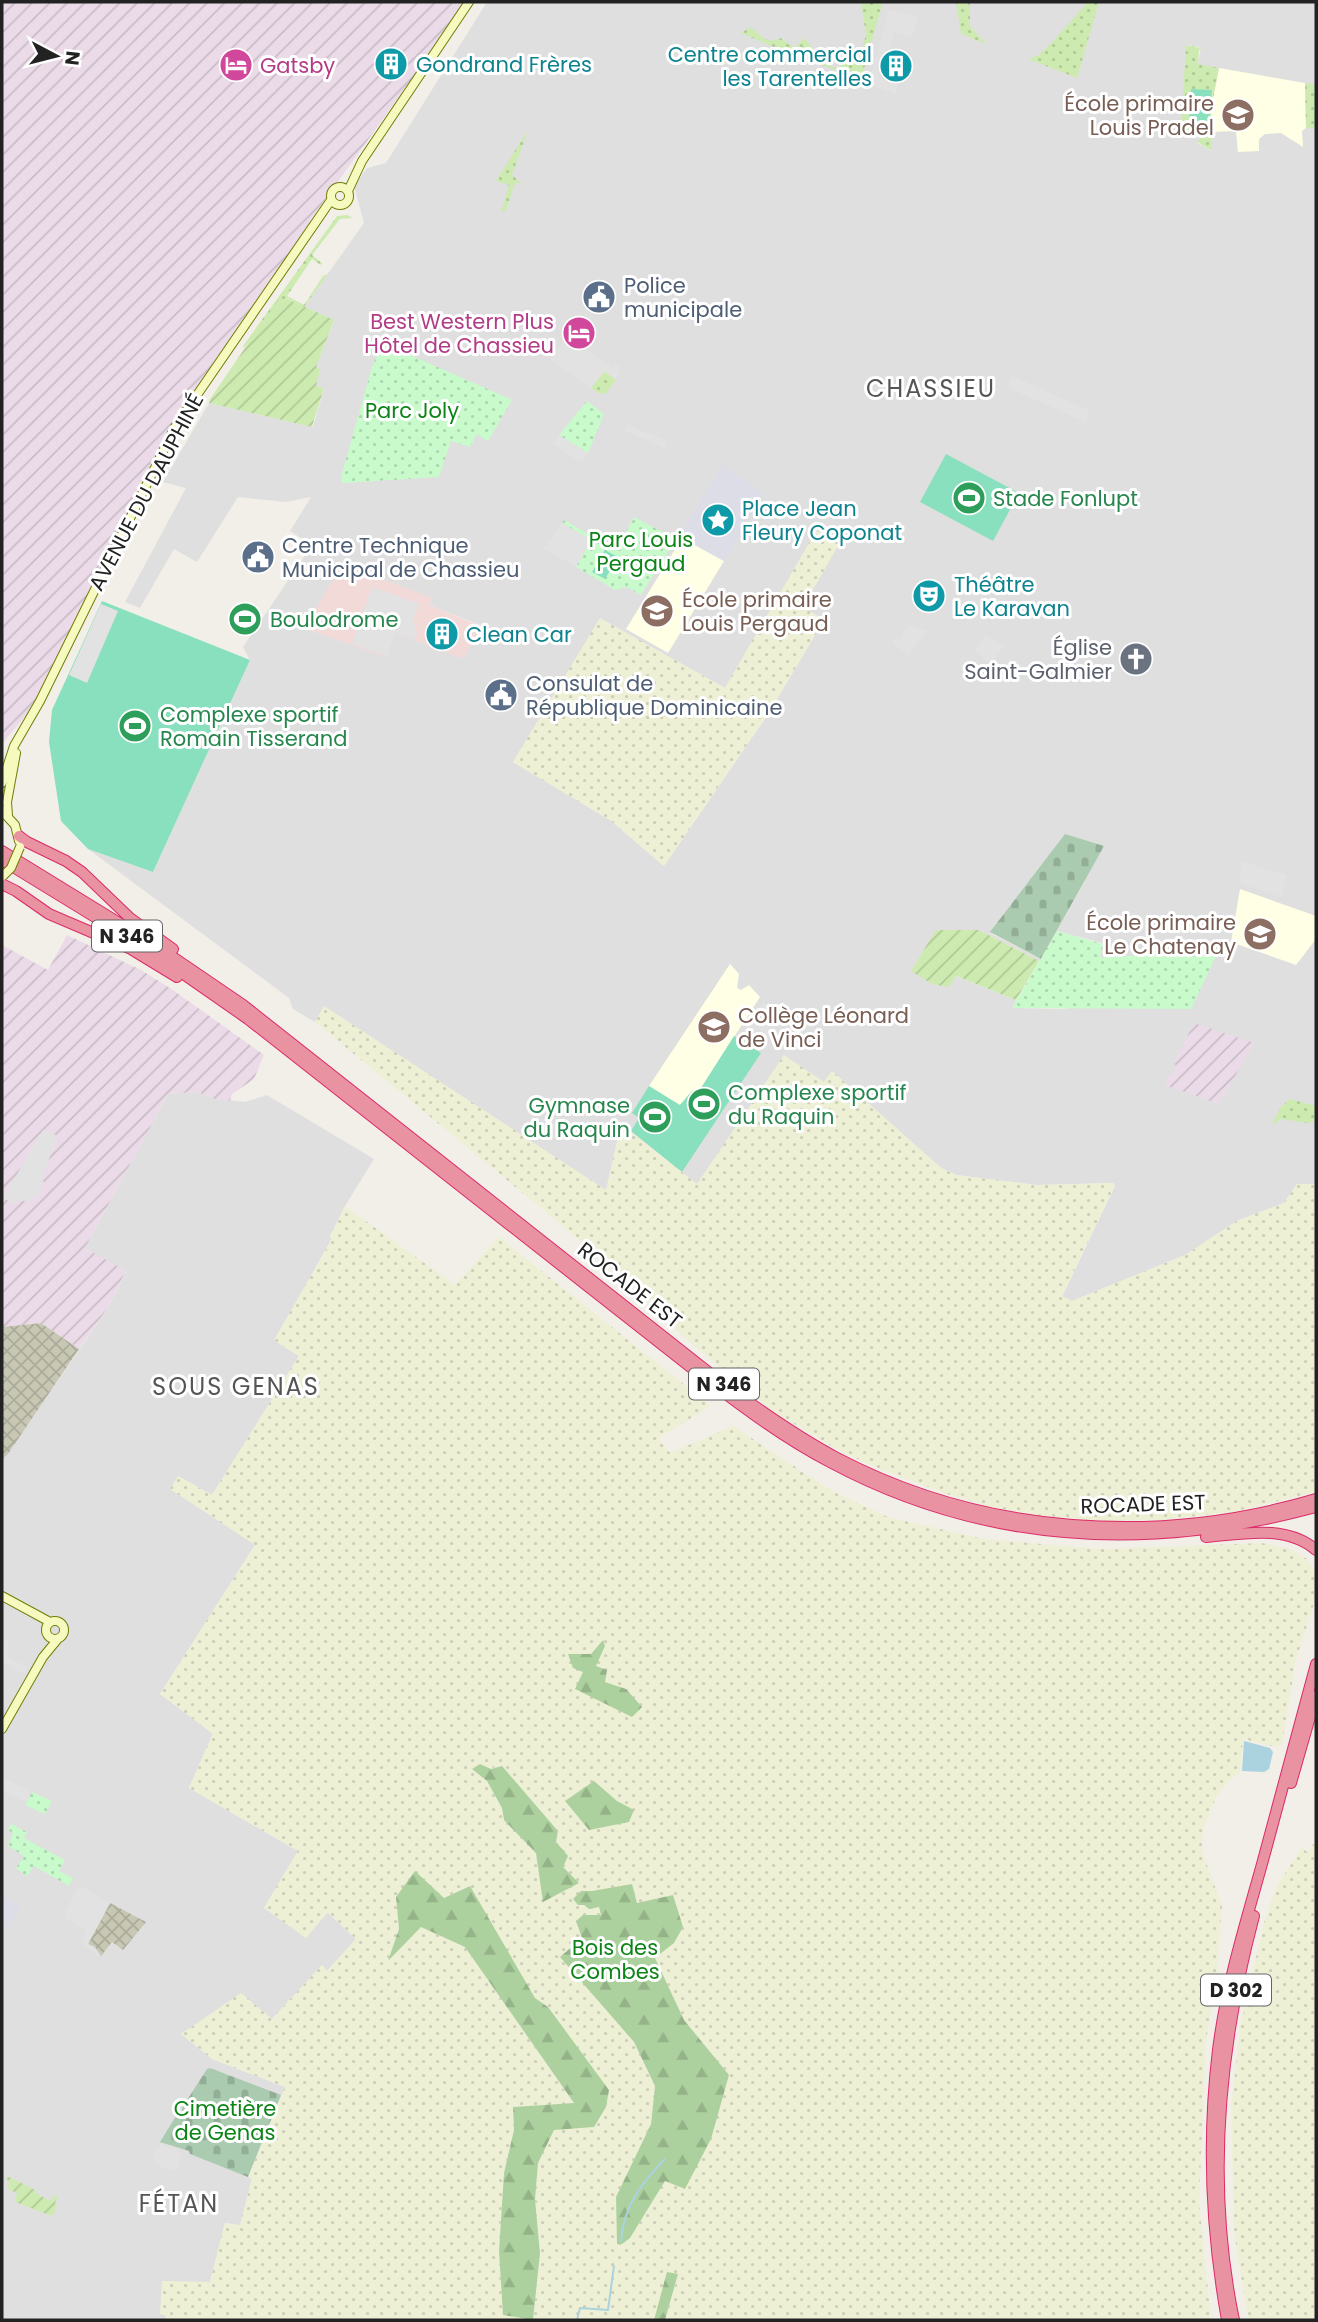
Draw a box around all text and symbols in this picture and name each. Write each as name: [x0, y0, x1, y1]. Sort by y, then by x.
north arrow: [21, 21, 91, 91]
place label: Centre commercial les Tarentelles: [668, 40, 872, 93]
building icon: Gondrand Frères: [372, 45, 410, 83]
hotel icon: Gatsby: [217, 46, 255, 84]
building icon: Centre commercial les Tarentelles: [877, 47, 915, 85]
text: N: [58, 49, 87, 67]
place label: Gondrand Frères: [416, 50, 592, 79]
place label: Gatsby: [260, 51, 335, 80]
place label: École primaire Louis Pradel: [1064, 89, 1214, 142]
school or university icon: École primaire Louis Pradel: [1219, 96, 1257, 134]
place label: Police municipale: [624, 271, 742, 324]
public building icon: Police municipale: [580, 278, 618, 316]
place label: Best Western Plus Hôtel de Chassieu: [364, 307, 554, 360]
hotel icon: Best Western Plus Hôtel de Chassieu: [560, 314, 598, 352]
district label: CHASSIEU: [866, 372, 996, 405]
street label: AVENUE DU DAUPHINÉ: [82, 388, 210, 596]
park label: Parc Joly: [365, 396, 459, 425]
sports icon: Stade Fonlupt: [950, 479, 988, 517]
place label: Stade Fonlupt: [993, 484, 1138, 513]
place label: Place Jean Fleury Coponat: [742, 494, 902, 547]
place icon: Place Jean Fleury Coponat: [699, 501, 737, 539]
park label: Parc Louis Pergaud: [589, 525, 693, 578]
place label: Centre Technique Municipal de Chassieu: [282, 531, 519, 584]
public building icon: Centre Technique Municipal de Chassieu: [239, 538, 277, 576]
place label: Théâtre Le Karavan: [954, 570, 1070, 623]
theatre icon: Théâtre Le Karavan: [910, 577, 948, 615]
place label: École primaire Louis Pergaud: [682, 585, 832, 638]
school or university icon: École primaire Louis Pergaud: [638, 592, 676, 630]
sports icon: Boulodrome: [226, 600, 264, 638]
place label: Boulodrome: [270, 605, 398, 634]
building icon: Clean Car: [423, 615, 461, 653]
place label: Clean Car: [466, 620, 572, 649]
place label: Église Saint-Galmier: [964, 633, 1112, 686]
church icon: Église Saint-Galmier: [1117, 640, 1155, 678]
place label: Consulat de République Dominicaine: [526, 669, 782, 722]
public building icon: Consulat de République Dominicaine: [482, 676, 520, 714]
place label: Complexe sportif Romain Tisserand: [160, 700, 347, 753]
sports icon: Complexe sportif Romain Tisserand: [116, 707, 154, 745]
place label: École primaire Le Chatenay: [1086, 908, 1236, 961]
school or university icon: École primaire Le Chatenay: [1241, 915, 1279, 953]
road number: N 346: [92, 920, 162, 952]
place label: Collège Léonard de Vinci: [738, 1001, 909, 1054]
school or university icon: Collège Léonard de Vinci: [695, 1008, 733, 1046]
place label: Complexe sportif du Raquin: [728, 1078, 907, 1131]
sports icon: Complexe sportif du Raquin: [685, 1085, 723, 1123]
place label: Gymnase du Raquin: [524, 1091, 630, 1144]
sports icon: Gymnase du Raquin: [636, 1098, 674, 1136]
street label: ROCADE EST: [572, 1235, 688, 1335]
road number: N 346: [689, 1368, 759, 1400]
district label: SOUS GENAS: [152, 1370, 320, 1403]
street label: ROCADE EST: [1080, 1487, 1206, 1521]
park label: Bois des Combes: [570, 1933, 660, 1986]
road number: D 302: [1201, 1974, 1271, 2006]
park label: Cimetière de Genas: [174, 2094, 276, 2147]
district label: FÉTAN: [139, 2187, 219, 2220]

